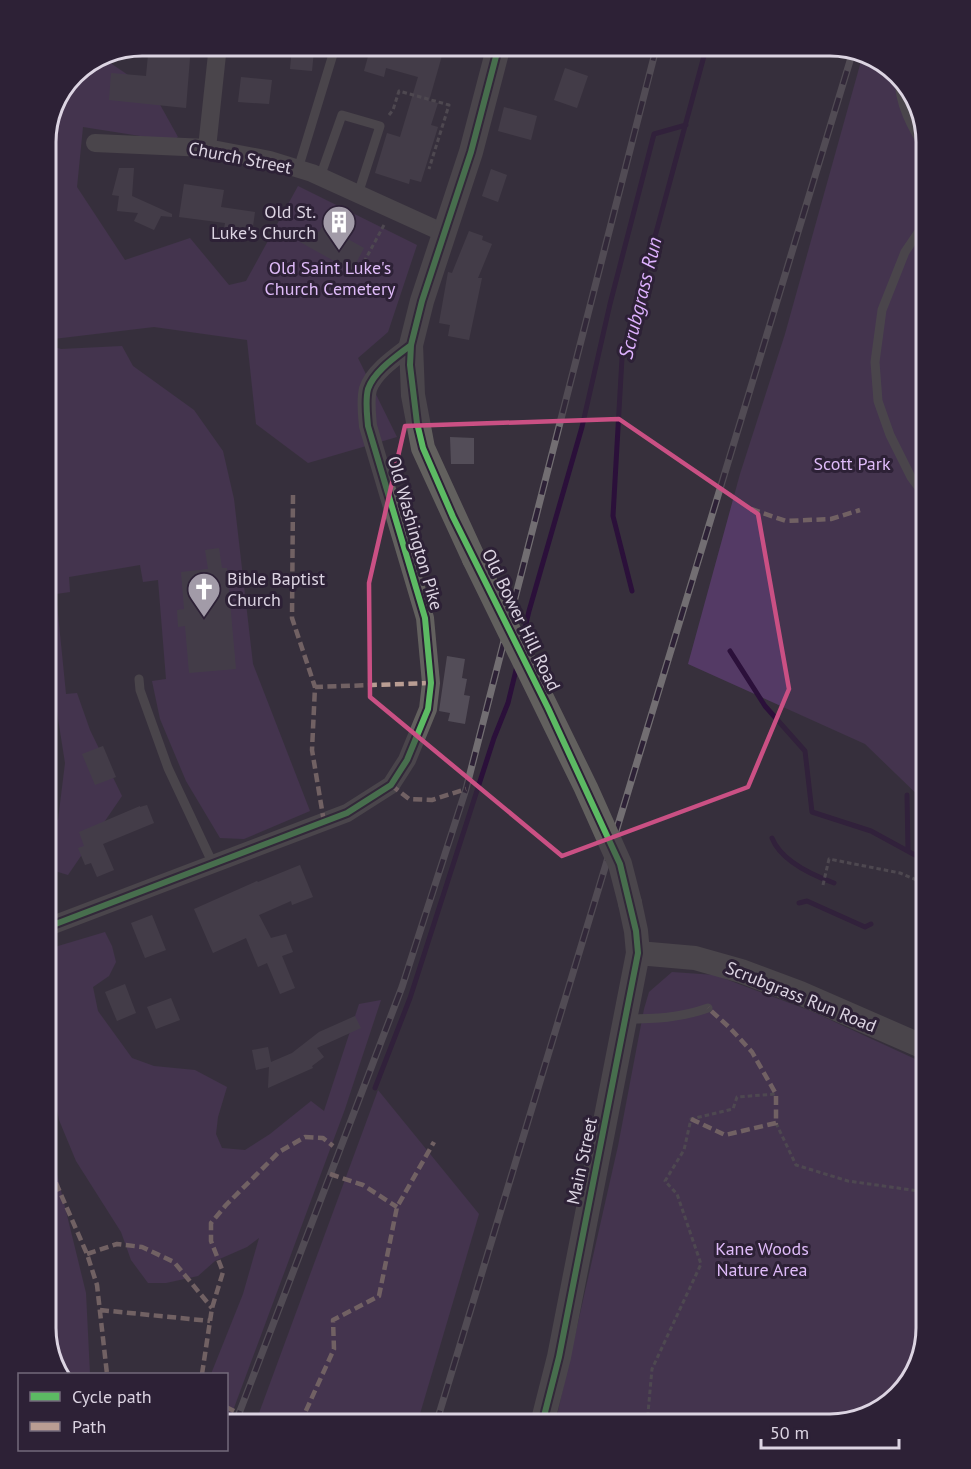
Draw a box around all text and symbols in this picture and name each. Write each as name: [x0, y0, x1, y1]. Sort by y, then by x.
street label: Church Street: [187, 136, 294, 179]
place label: Old St. Luke's Church: [211, 200, 316, 244]
building icon: Old St. Luke's Church: [321, 204, 357, 251]
water label: Scrubgrass Run: [612, 234, 668, 362]
park label: Old Saint Luke's Church Cemetery: [265, 256, 396, 300]
park label: Scott Park: [813, 452, 891, 475]
street label: Old Washington Pike: [382, 453, 448, 613]
street label: Old Bower Hill Road: [477, 545, 566, 695]
place label: Bible Baptist Church: [227, 567, 325, 611]
church icon: Bible Baptist Church: [186, 571, 222, 618]
street label: Scrubgrass Run Road: [722, 956, 880, 1037]
street label: Main Street: [561, 1115, 602, 1207]
park label: Kane Woods Nature Area: [715, 1237, 809, 1281]
legend: [18, 1373, 228, 1451]
text: Cycle path: [72, 1385, 152, 1408]
scale bar: [761, 1412, 899, 1450]
text: Path: [72, 1415, 106, 1438]
text: 50 m: [770, 1421, 809, 1444]

